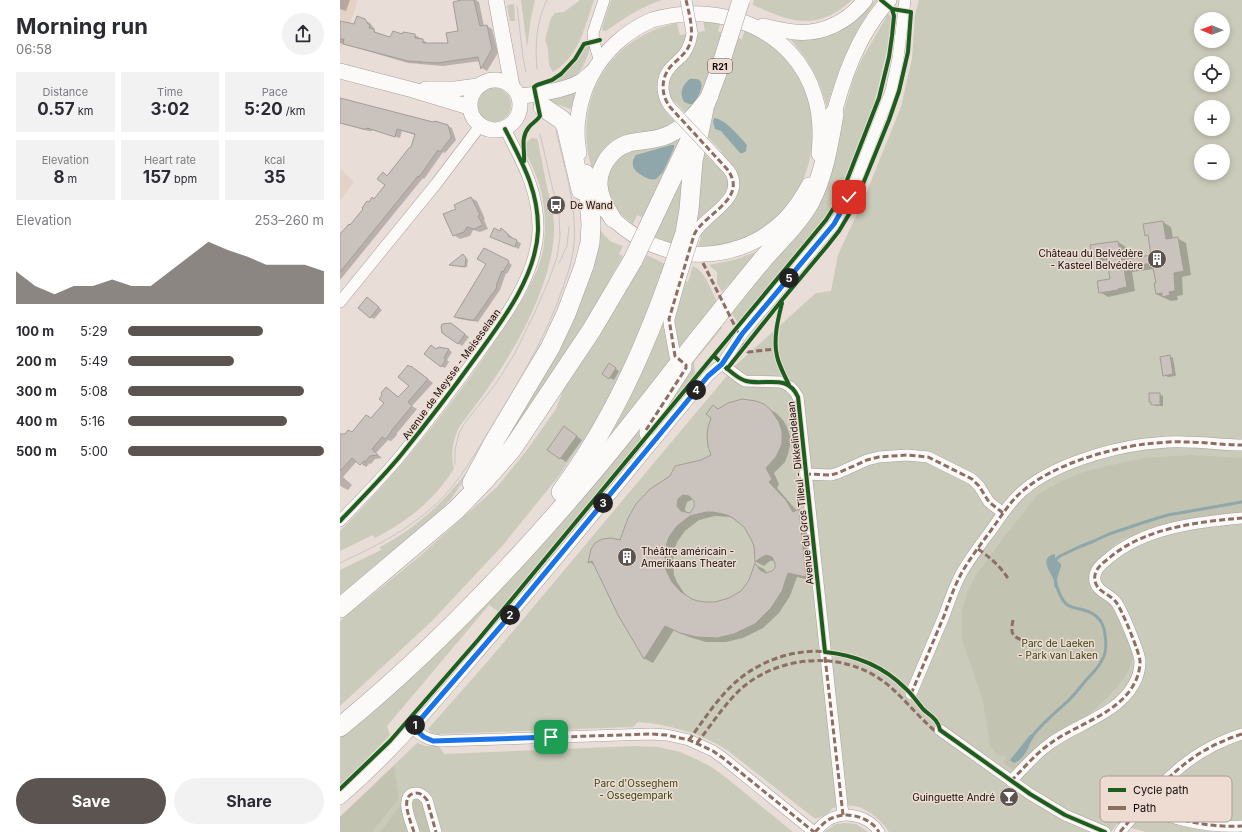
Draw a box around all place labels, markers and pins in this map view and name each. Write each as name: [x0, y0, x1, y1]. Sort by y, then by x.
pin: [832, 180, 866, 214]
bus stop icon: De Wand: [545, 194, 567, 216]
place label: De Wand: [570, 199, 613, 211]
place label: Château du Belvédère - Kasteel Belvédère: [1038, 247, 1143, 271]
building icon: Château du Belvédère - Kasteel Belvédère: [1146, 248, 1168, 270]
pin: 5: [779, 268, 799, 288]
pin: 4: [686, 380, 706, 400]
pin: 3: [593, 493, 613, 513]
place label: Théâtre américain - Amerikaans Theater: [641, 545, 736, 569]
building icon: Théâtre américain - Amerikaans Theater: [616, 546, 638, 568]
pin: 2: [500, 605, 520, 625]
pin: 1: [405, 715, 425, 735]
pin: [534, 720, 568, 754]
bar icon: Guinguette André: [998, 786, 1020, 808]
place label: Guinguette André: [912, 791, 995, 803]

